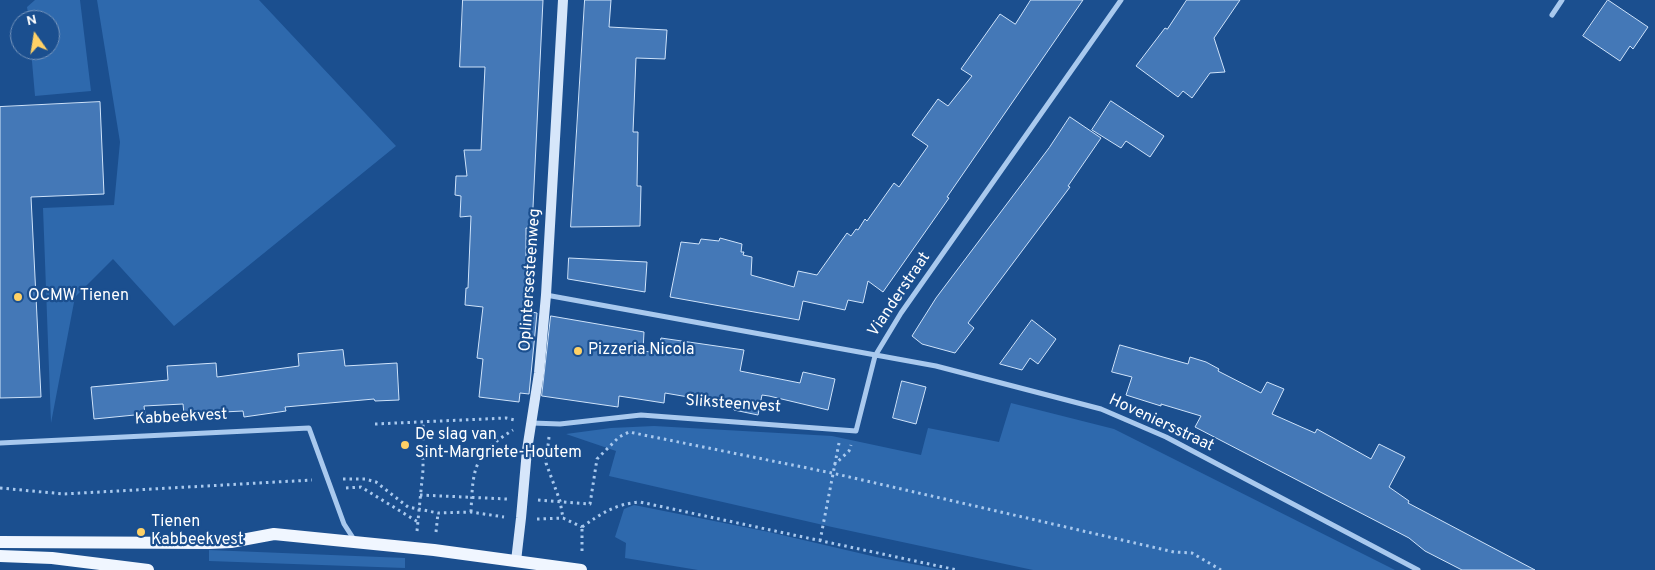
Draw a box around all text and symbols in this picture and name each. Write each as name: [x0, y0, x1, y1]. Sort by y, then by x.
north arrow: [10, 10, 60, 60]
text: N: [25, 11, 39, 30]
street label: Oplintersesteenweg: [516, 208, 546, 352]
street label: Vianderstraat: [865, 249, 935, 341]
place label: OCMW Tienen: [28, 287, 129, 307]
marker: OCMW Tienen: [12, 291, 24, 303]
place label: Pizzeria Nicola: [588, 341, 694, 361]
marker: Pizzeria Nicola: [572, 345, 584, 357]
street label: Hoveniersstraat: [1105, 391, 1217, 457]
street label: Sliksteenvest: [685, 392, 781, 418]
street label: Kabbeekvest: [134, 406, 228, 430]
place label: De slag van Sint-Margriete-Houtem: [415, 426, 582, 464]
marker: De slag van Sint-Margriete-Houtem: [399, 439, 411, 451]
place label: Tienen Kabbeekvest: [151, 513, 244, 551]
marker: Tienen Kabbeekvest: [135, 526, 147, 538]

